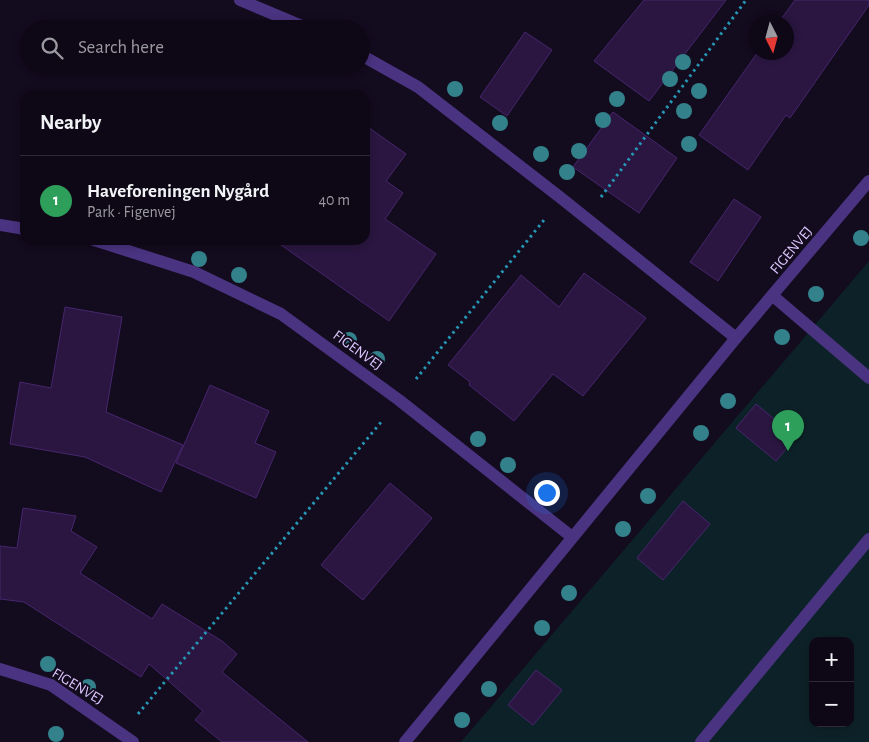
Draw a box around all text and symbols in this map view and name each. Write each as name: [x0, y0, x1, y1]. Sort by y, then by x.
north arrow: [749, 15, 794, 60]
search box: [20, 20, 370, 75]
icon: search: [38, 34, 66, 62]
text: Search here: [78, 38, 164, 57]
text: Nearby: [40, 112, 101, 133]
text: Haveforeningen Nygård: [87, 182, 269, 201]
text: 1: [53, 192, 59, 208]
text: 40 m: [318, 192, 350, 208]
text: Park · Figenvej: [87, 204, 176, 220]
street label: FIGENVEJ: [767, 224, 815, 277]
street label: FIGENVEJ: [330, 328, 385, 373]
pin: 1: [772, 410, 804, 451]
your location: [534, 480, 560, 506]
map controls: [809, 637, 854, 727]
button: +: [809, 637, 854, 682]
street label: FIGENVEJ: [50, 665, 106, 707]
button: −: [809, 682, 854, 727]

